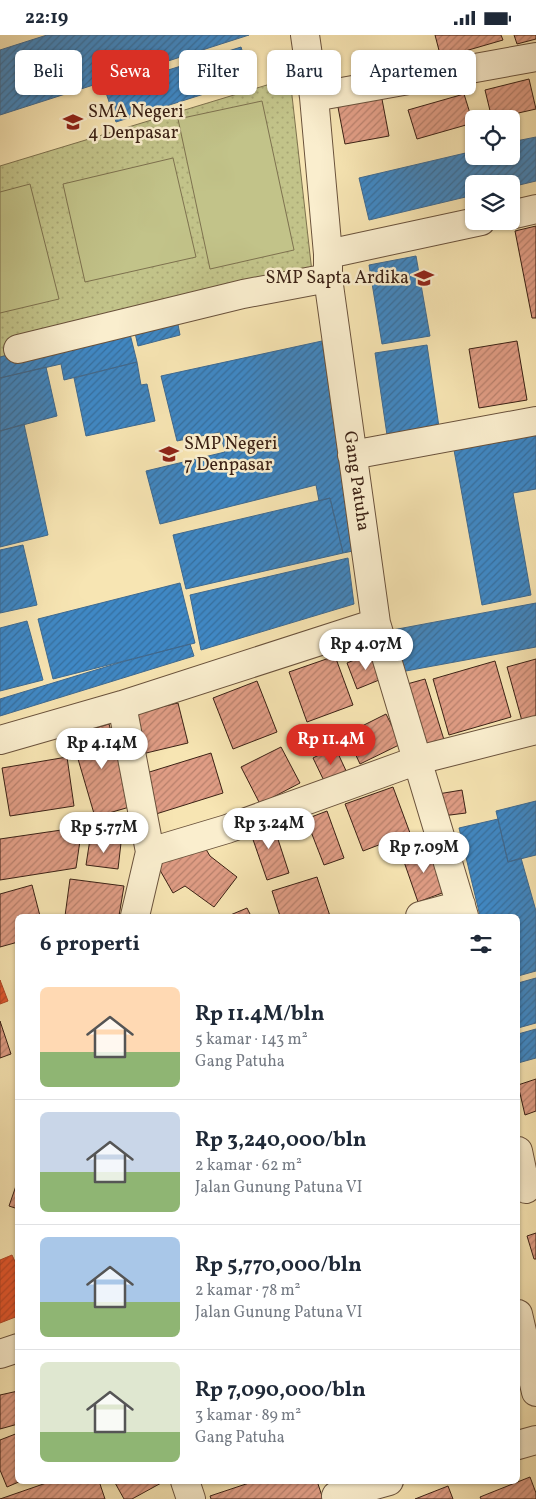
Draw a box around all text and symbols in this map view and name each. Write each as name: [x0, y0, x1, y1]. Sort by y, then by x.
text: 22:19: [25, 5, 68, 31]
chip: Beli: [15, 50, 82, 95]
chip: Sewa: [92, 50, 169, 95]
chip: Filter: [179, 50, 257, 95]
chip: Baru: [267, 50, 341, 95]
chip: Apartemen: [351, 50, 476, 95]
place label: SMA Negeri 4 Denpasar: [88, 100, 184, 146]
map controls: [465, 110, 520, 230]
button: locate: [465, 110, 520, 165]
school or university icon: SMA Negeri 4 Denpasar: [62, 111, 84, 133]
button: layers: [465, 175, 520, 230]
place label: SMP Sapta Ardika: [266, 266, 409, 291]
school or university icon: SMP Sapta Ardika: [413, 267, 435, 289]
street label: Gang Patuha: [337, 429, 375, 533]
place label: SMP Negeri 7 Denpasar: [184, 432, 277, 478]
school or university icon: SMP Negeri 7 Denpasar: [158, 443, 180, 465]
pin: Rp 4.07M: [314, 629, 418, 671]
text: Rp 4.07M: [330, 634, 402, 656]
pin: Rp 11.4M: [279, 723, 383, 766]
pin: Rp 4.14M: [50, 727, 154, 770]
text: Rp 11.4M: [297, 729, 365, 751]
text: Rp 4.14M: [67, 733, 137, 755]
pin: Rp 3.24M: [217, 807, 321, 850]
pin: Rp 5.77M: [52, 811, 156, 854]
text: Rp 3.24M: [234, 813, 304, 835]
text: Rp 5.77M: [70, 817, 138, 839]
pin: Rp 7.09M: [372, 831, 476, 874]
text: Rp 7.09M: [389, 837, 459, 859]
text: 6 properti: [40, 930, 140, 959]
icon: filters: [467, 930, 495, 958]
text: Rp 11.4M/bln: [195, 1000, 325, 1029]
icon: home: [80, 1007, 140, 1067]
text: 5 kamar · 143 m²: [195, 1029, 308, 1051]
text: Gang Patuha: [195, 1051, 285, 1073]
text: Rp 3,240,000/bln: [195, 1126, 367, 1155]
icon: home: [80, 1132, 140, 1192]
text: 2 kamar · 62 m²: [195, 1155, 302, 1177]
text: Jalan Gunung Patuna VI: [195, 1177, 363, 1199]
text: Rp 5,770,000/bln: [195, 1251, 362, 1280]
icon: home: [80, 1257, 140, 1317]
text: 2 kamar · 78 m²: [195, 1280, 301, 1302]
text: Jalan Gunung Patuna VI: [195, 1302, 363, 1324]
text: Rp 7,090,000/bln: [195, 1376, 366, 1405]
icon: home: [80, 1382, 140, 1442]
text: 3 kamar · 89 m²: [195, 1405, 301, 1427]
text: Gang Patuha: [195, 1427, 285, 1449]

